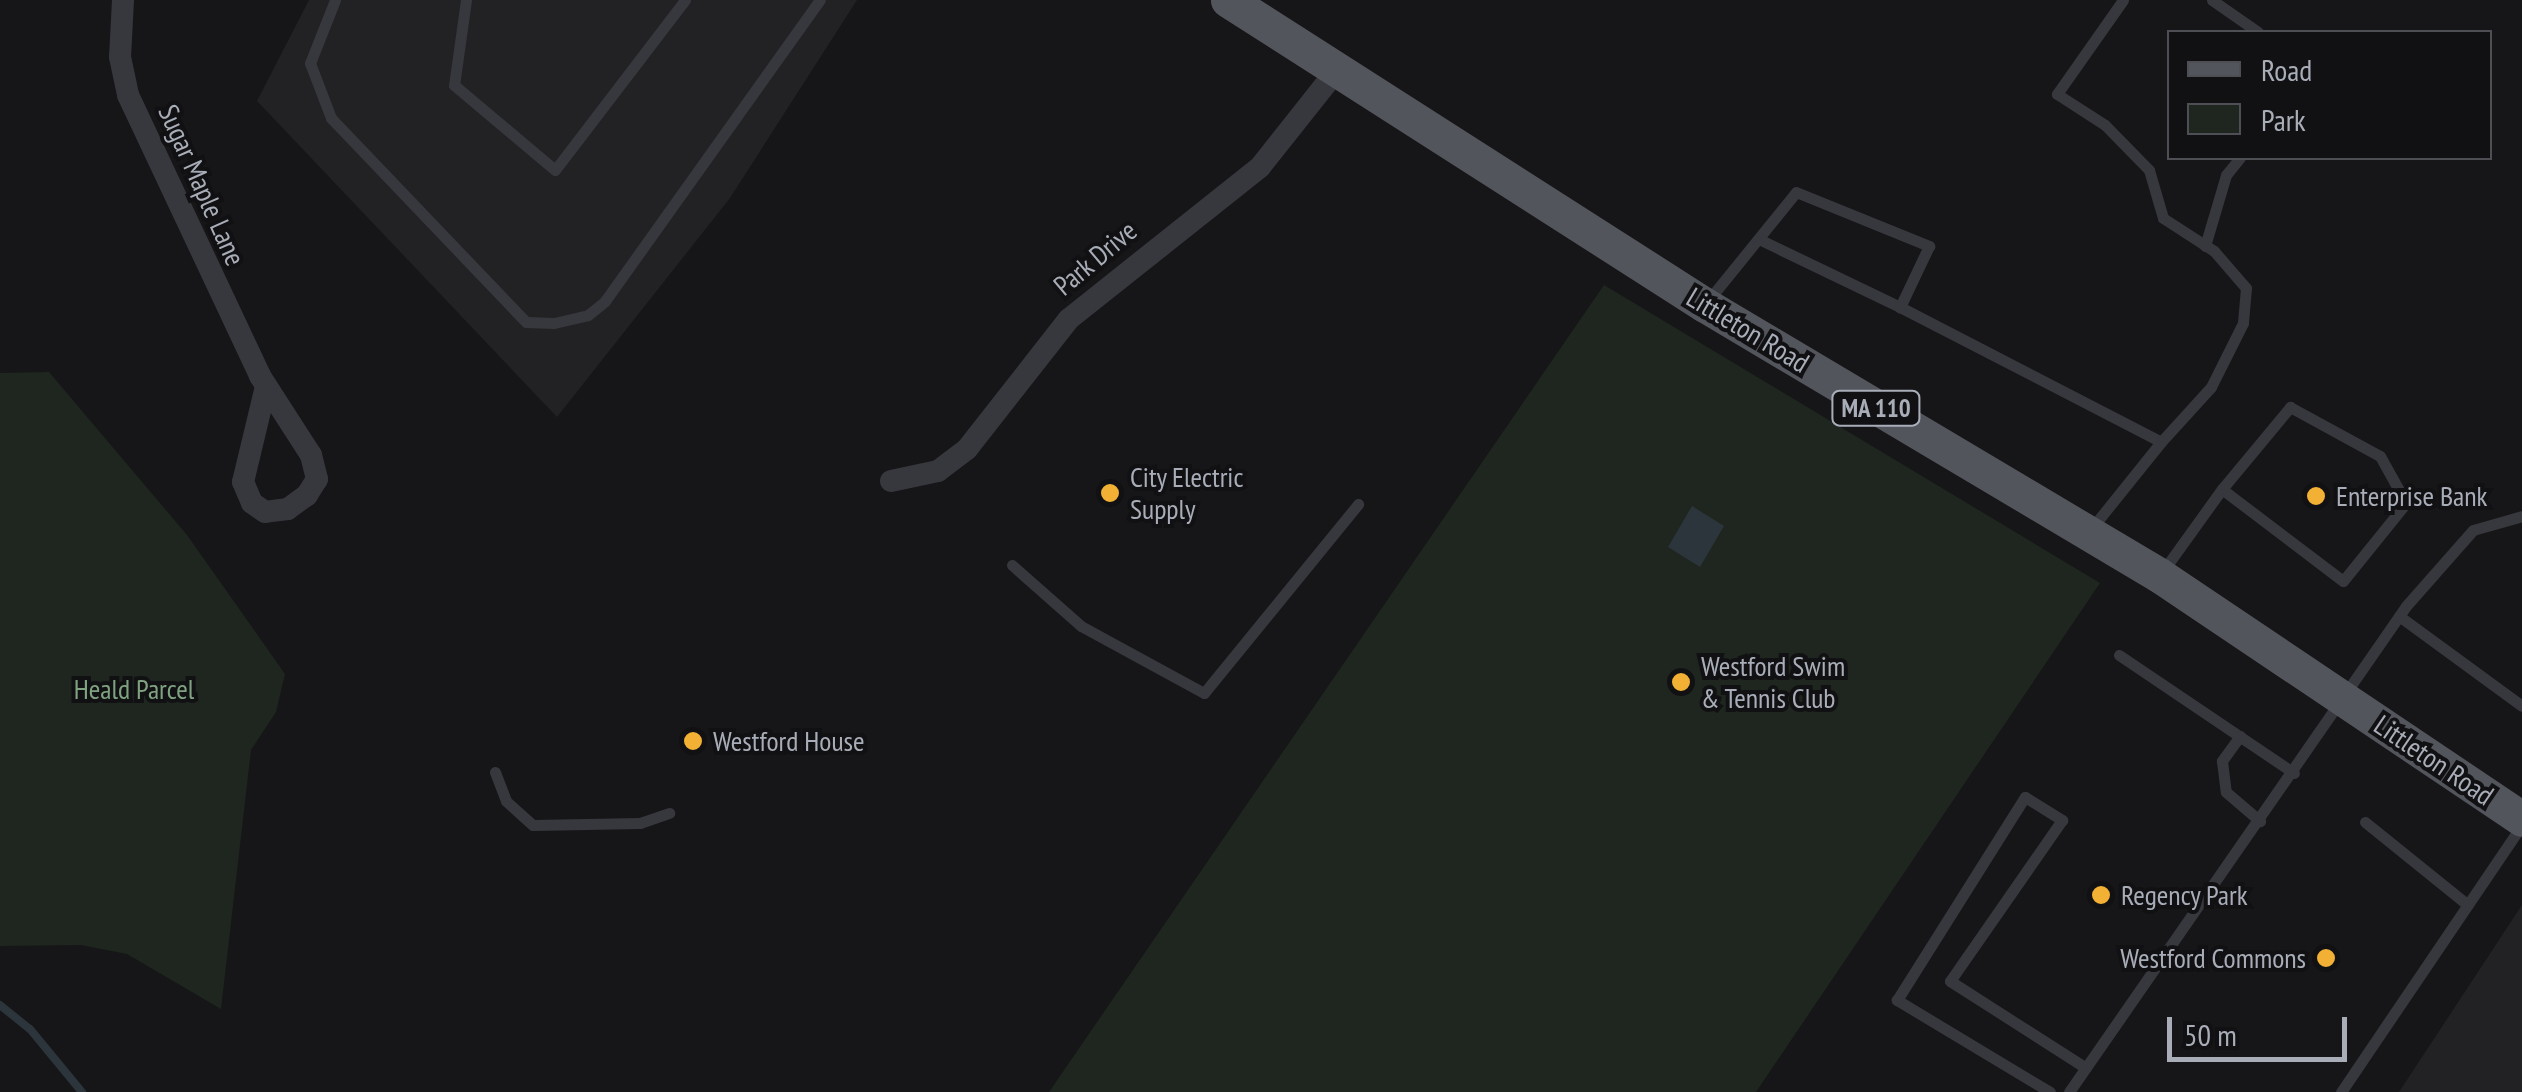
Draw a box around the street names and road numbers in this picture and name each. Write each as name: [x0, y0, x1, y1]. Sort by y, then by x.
street label: Sugar Maple Lane: [152, 99, 252, 271]
street label: Park Drive: [1047, 213, 1143, 303]
street label: Littleton Road: [1681, 280, 1815, 380]
road number: MA 110: [1828, 388, 1924, 428]
street label: Littleton Road: [2368, 708, 2500, 812]

